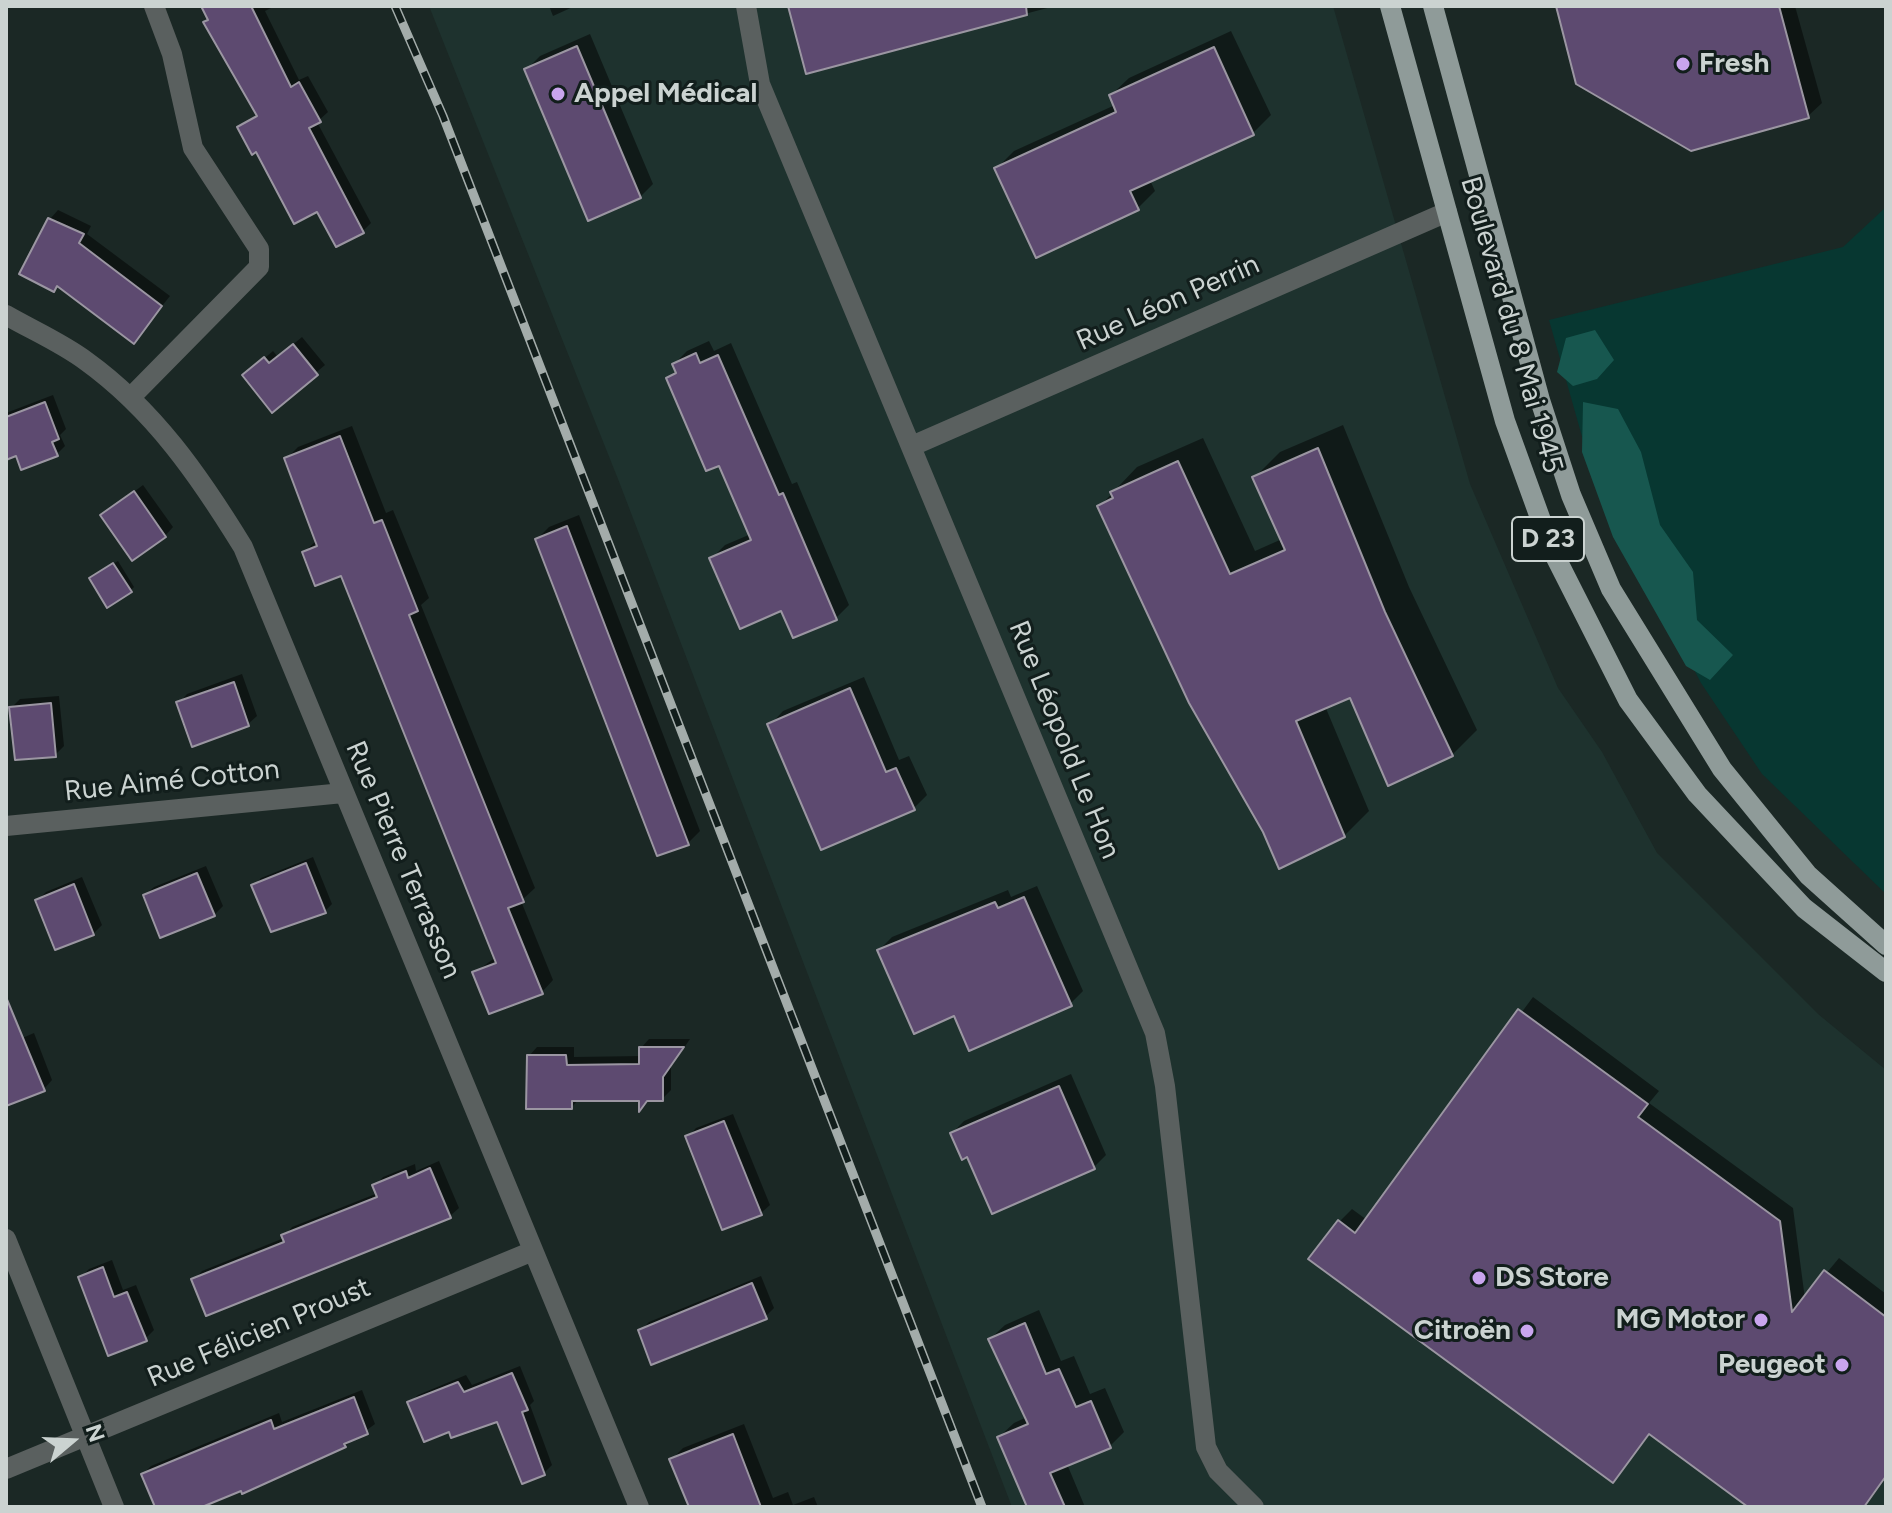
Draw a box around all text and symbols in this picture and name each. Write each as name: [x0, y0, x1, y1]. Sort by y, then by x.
place label: Fresh: [1699, 47, 1769, 81]
marker: Fresh: [1674, 55, 1692, 73]
place label: Appel Médical: [574, 77, 757, 111]
marker: Appel Médical: [549, 85, 567, 103]
street label: Boulevard du 8 Mai 1945: [1453, 173, 1569, 477]
street label: Rue Léon Perrin: [1072, 248, 1264, 358]
road number: D 23: [1512, 517, 1584, 561]
street label: Rue Léopold Le Hon: [1001, 616, 1127, 864]
street label: Rue Pierre Terrasson: [338, 736, 468, 984]
street label: Rue Aimé Cotton: [63, 753, 281, 809]
place label: DS Store: [1495, 1261, 1609, 1295]
marker: DS Store: [1470, 1269, 1488, 1287]
street label: Rue Félicien Proust: [142, 1271, 376, 1395]
place label: MG Motor: [1615, 1303, 1745, 1337]
marker: MG Motor: [1752, 1311, 1770, 1329]
place label: Citroën: [1414, 1314, 1511, 1348]
marker: Citroën: [1518, 1322, 1536, 1340]
place label: Peugeot: [1718, 1348, 1826, 1382]
marker: Peugeot: [1833, 1356, 1851, 1374]
north arrow: [32, 1401, 112, 1481]
text: N: [80, 1421, 111, 1445]

